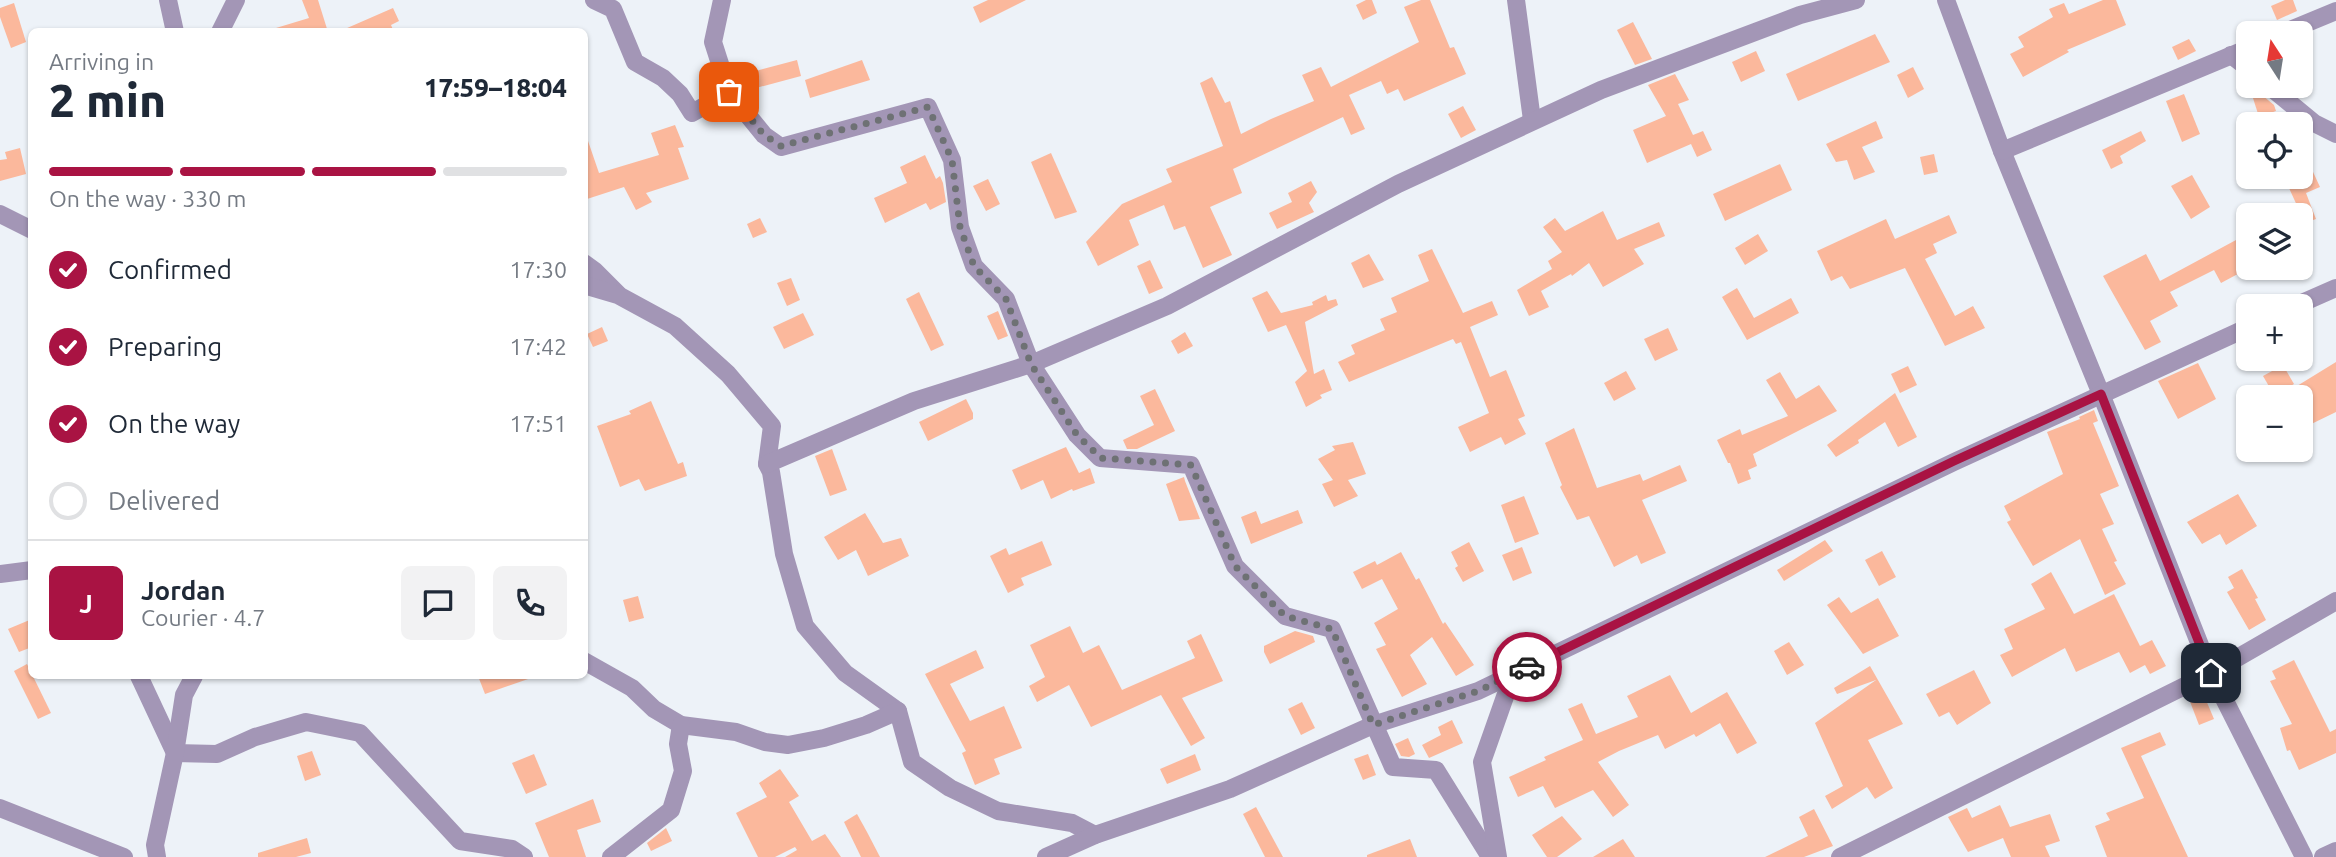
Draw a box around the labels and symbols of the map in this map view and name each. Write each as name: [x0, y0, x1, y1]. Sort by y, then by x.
north arrow: [2236, 21, 2314, 98]
pin: [699, 62, 759, 122]
courier: [1492, 632, 1562, 702]
pin: [2181, 643, 2241, 703]

